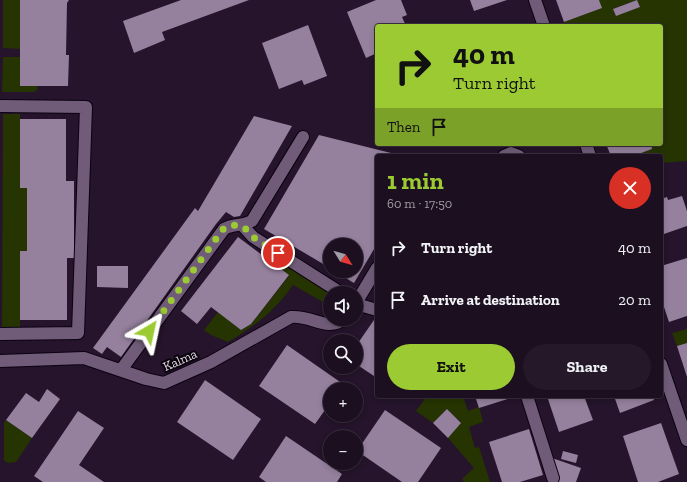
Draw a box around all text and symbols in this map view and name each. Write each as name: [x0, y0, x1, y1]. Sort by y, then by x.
text: 40 m: [453, 38, 515, 71]
icon: right: [387, 40, 439, 92]
text: Turn right: [453, 72, 535, 94]
icon: arrive: [428, 116, 450, 138]
text: Then: [387, 118, 420, 136]
text: 1 min: [387, 166, 444, 195]
button: close: [609, 167, 651, 209]
text: 60 m · 17:50: [387, 196, 452, 211]
pin: [261, 236, 295, 270]
icon: right: [387, 237, 409, 259]
north arrow: [323, 238, 363, 278]
map controls: [323, 238, 363, 470]
text: Turn right: [421, 239, 492, 257]
text: 40 m: [618, 239, 651, 257]
icon: arrive: [267, 242, 289, 264]
button: sound: [323, 286, 363, 326]
icon: arrive: [387, 289, 409, 311]
text: Arrive at destination: [421, 291, 560, 309]
text: 20 m: [618, 291, 651, 309]
position arrow: [128, 310, 170, 352]
button: search: [323, 334, 363, 374]
button: Exit: [387, 344, 515, 390]
button: Share: [523, 344, 651, 390]
street label: Kalma: [161, 346, 200, 374]
button: +: [323, 382, 363, 422]
button: −: [323, 430, 363, 470]

